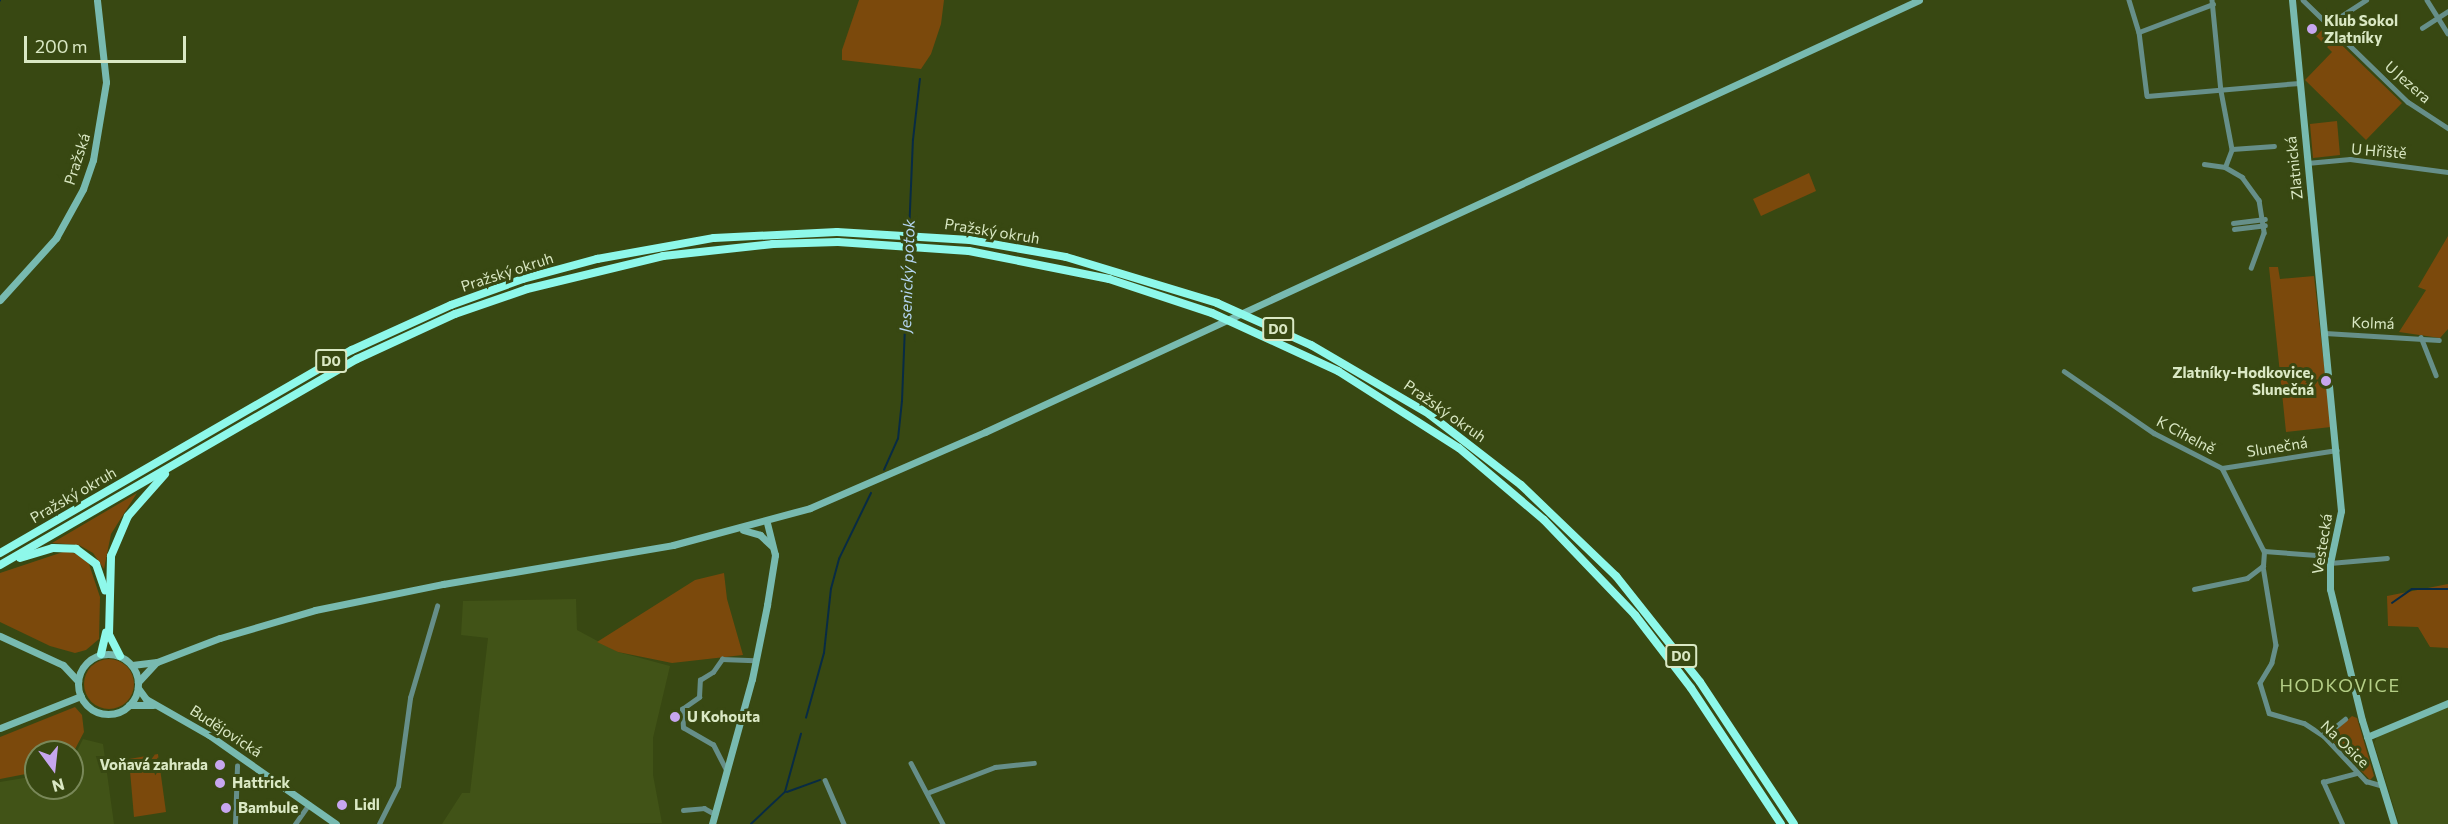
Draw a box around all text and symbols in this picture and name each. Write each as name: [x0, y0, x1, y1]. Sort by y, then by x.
place label: Klub Sokol Zlatníky: [2324, 11, 2398, 46]
marker: Klub Sokol Zlatníky: [2305, 22, 2319, 36]
scale bar: [27, 24, 189, 62]
text: 200 m: [35, 35, 88, 57]
street label: U Jezera: [2381, 57, 2435, 107]
street label: Pražská: [60, 131, 94, 187]
street label: Zlatnická: [2282, 135, 2306, 201]
street label: U Hřiště: [2350, 140, 2408, 162]
street label: Pražský okruh: [943, 215, 1041, 247]
water label: Jesenický potok: [895, 219, 919, 333]
street label: Pražský okruh: [458, 249, 556, 295]
street label: Kolmá: [2351, 313, 2395, 333]
road number: D0: [1262, 318, 1294, 340]
road number: D0: [314, 350, 348, 372]
place label: Zlatníky-Hodkovice, Slunečná: [2172, 363, 2314, 398]
marker: Zlatníky-Hodkovice, Slunečná: [2319, 374, 2333, 388]
street label: Pražský okruh: [1400, 376, 1490, 446]
street label: K Cihelně: [2154, 412, 2218, 458]
street label: Slunečná: [2245, 433, 2309, 461]
street label: Pražský okruh: [27, 463, 119, 527]
street label: Vestecká: [2308, 512, 2336, 576]
road number: D0: [1664, 645, 1698, 667]
district label: HODKOVICE: [2279, 674, 2401, 696]
street label: Budějovická: [187, 701, 265, 761]
place label: U Kohouta: [687, 708, 760, 726]
marker: U Kohouta: [668, 710, 682, 724]
street label: Na Osice: [2317, 717, 2373, 771]
north arrow: [24, 740, 84, 800]
place label: Voňavá zahrada: [99, 756, 208, 774]
marker: Voňavá zahrada: [213, 758, 227, 772]
place label: Hattrick: [232, 774, 290, 792]
text: N: [50, 775, 67, 797]
marker: Hattrick: [213, 776, 227, 790]
place label: Lidl: [354, 796, 380, 814]
marker: Lidl: [335, 798, 349, 812]
place label: Bambule: [238, 799, 298, 817]
marker: Bambule: [219, 801, 233, 815]

